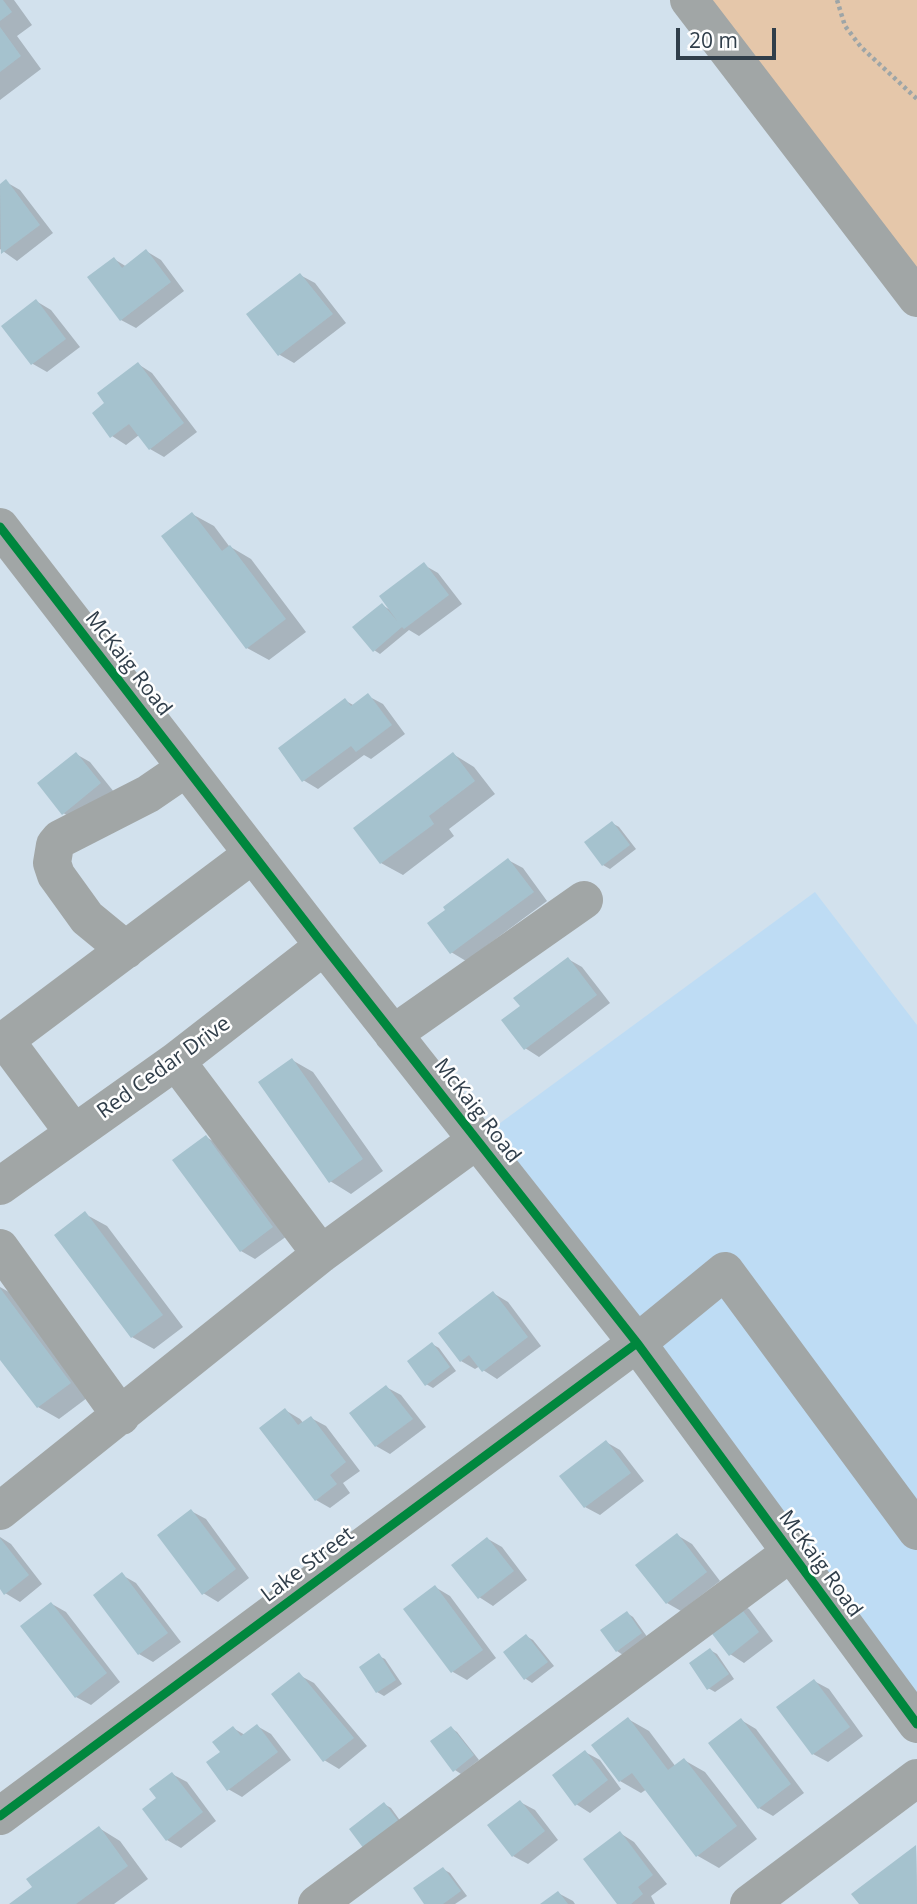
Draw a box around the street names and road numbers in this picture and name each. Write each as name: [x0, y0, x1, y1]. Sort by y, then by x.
street label: McKaig Road: [79, 607, 177, 721]
street label: Red Cedar Drive: [93, 1011, 235, 1125]
street label: McKaig Road: [428, 1054, 526, 1168]
street label: McKaig Road: [773, 1506, 867, 1622]
street label: Lake Street: [257, 1522, 359, 1608]

